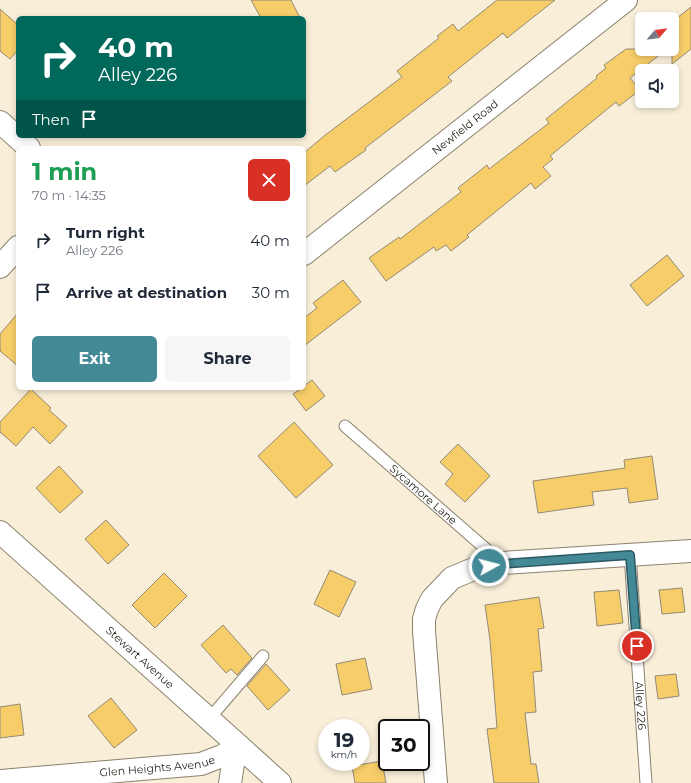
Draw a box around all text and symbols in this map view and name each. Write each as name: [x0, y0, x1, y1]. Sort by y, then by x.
north arrow: [635, 12, 679, 56]
map controls: [635, 12, 679, 108]
text: 40 m: [98, 30, 174, 64]
icon: right: [32, 32, 84, 84]
text: Alley 226: [98, 64, 177, 86]
button: sound: [635, 64, 679, 108]
street label: Newfield Road: [429, 97, 501, 158]
icon: arrive: [78, 108, 100, 130]
text: Then: [32, 110, 70, 129]
text: 1 min: [32, 157, 97, 186]
button: close: [248, 159, 290, 201]
text: 70 m · 14:35: [32, 187, 106, 203]
text: Turn right: [66, 223, 145, 242]
icon: right: [32, 229, 54, 251]
text: 40 m: [250, 231, 290, 250]
text: Alley 226: [66, 242, 123, 258]
icon: arrive: [32, 281, 54, 303]
text: Arrive at destination: [66, 283, 227, 302]
text: 30 m: [252, 283, 290, 302]
button: Exit: [32, 336, 157, 382]
button: Share: [165, 336, 290, 382]
street label: Sycamore Lane: [387, 461, 460, 528]
position arrow: [468, 545, 510, 587]
street label: Stewart Avenue: [103, 623, 177, 692]
pin: [620, 629, 654, 663]
icon: arrive: [626, 635, 648, 657]
street label: Alley 226: [632, 681, 649, 731]
speed limit sign: 30: [378, 719, 430, 771]
text: 19: [334, 728, 354, 752]
text: km/h: [331, 748, 357, 761]
street label: Glen Heights Avenue: [99, 752, 217, 780]

